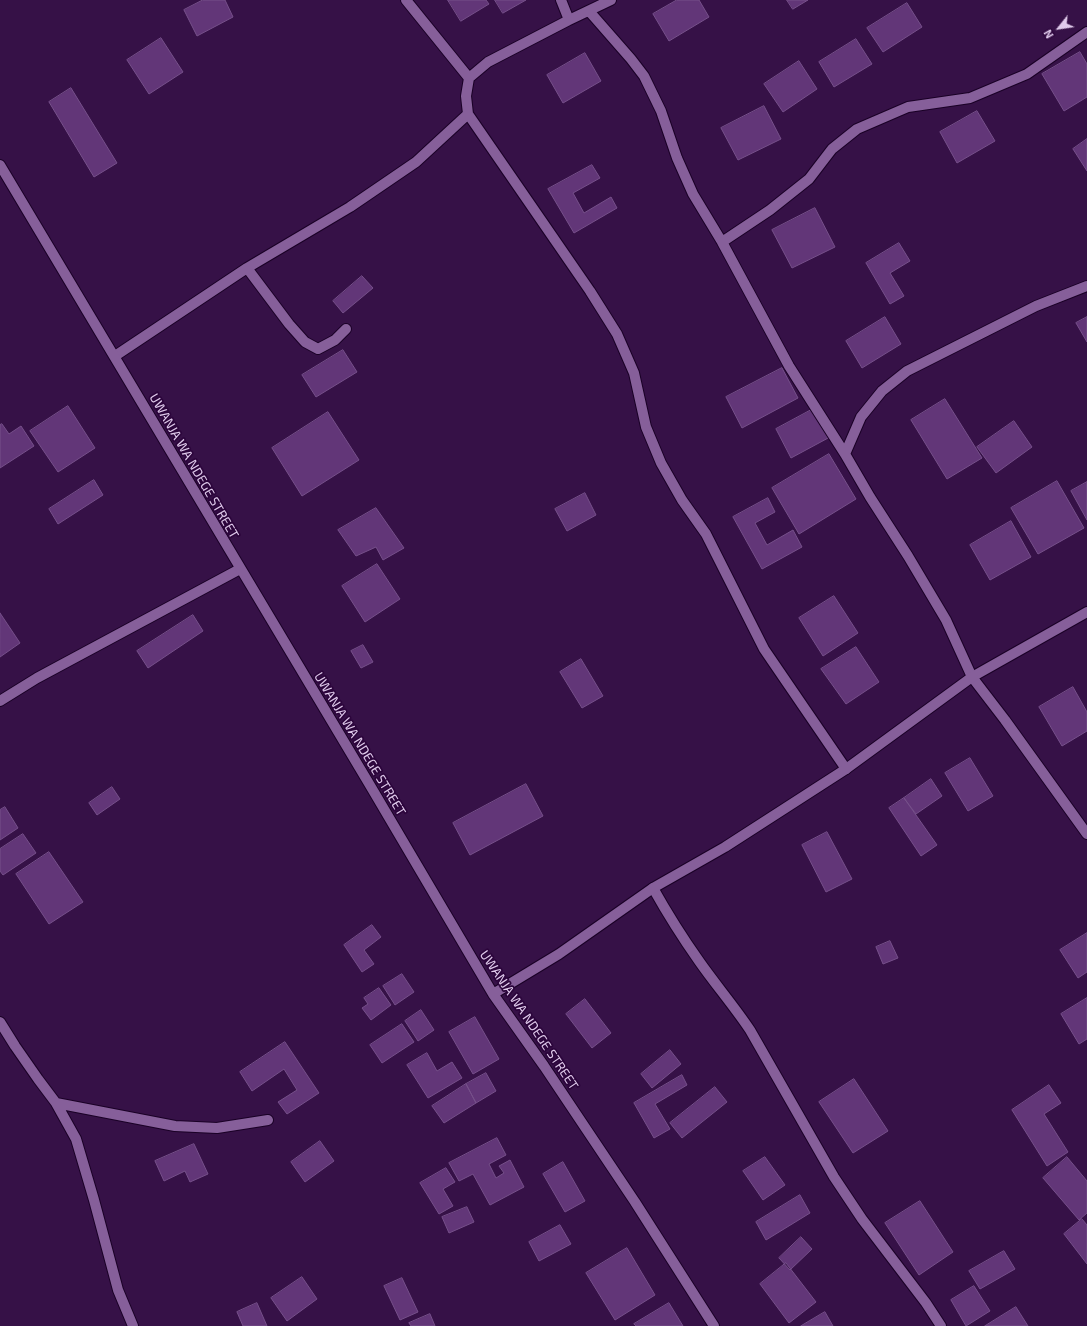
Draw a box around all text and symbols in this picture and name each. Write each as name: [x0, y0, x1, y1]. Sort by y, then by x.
north arrow: [1039, 8, 1079, 48]
text: N: [1041, 28, 1056, 41]
street label: UWANJA WA NDEGE STREET: [146, 391, 242, 541]
street label: UWANJA WA NDEGE STREET: [311, 669, 409, 819]
street label: UWANJA WA NDEGE STREET: [476, 947, 582, 1093]

